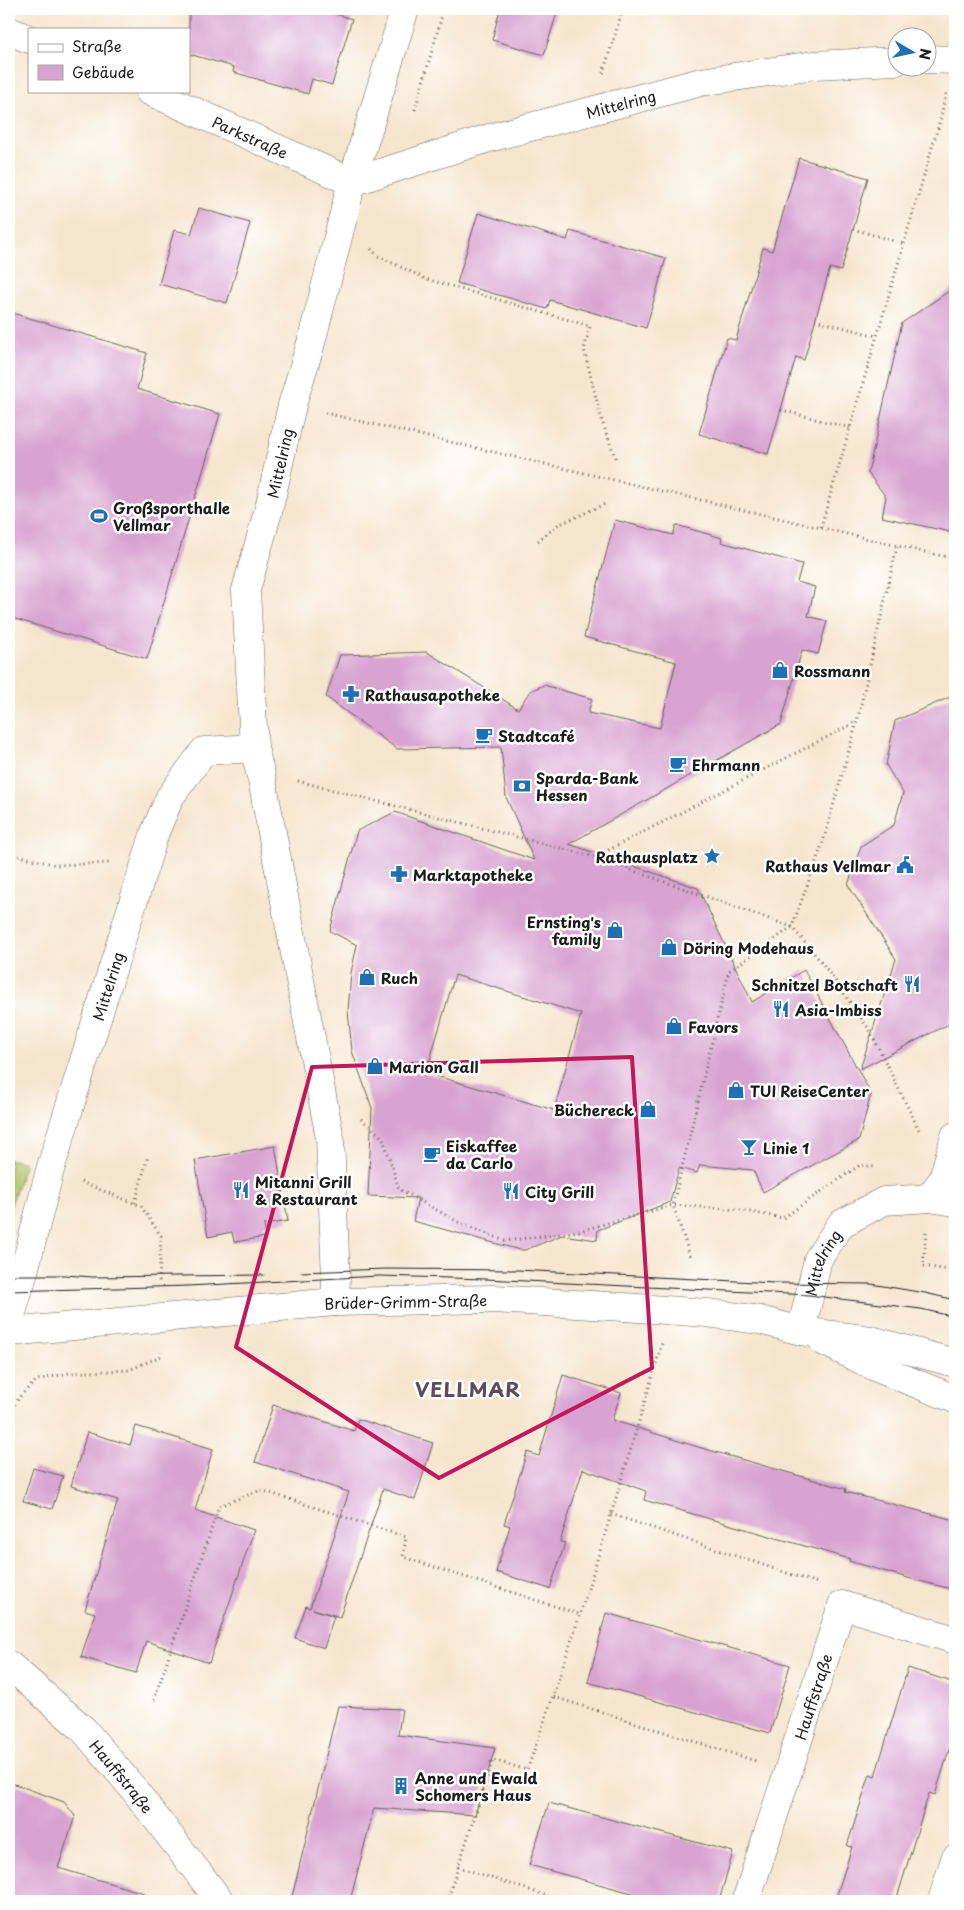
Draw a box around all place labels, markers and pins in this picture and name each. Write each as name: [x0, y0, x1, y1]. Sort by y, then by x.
place label: Großsporthalle Vellmar: [113, 496, 230, 536]
sports icon: Großsporthalle Vellmar: [89, 506, 109, 526]
place label: Rossmann: [794, 659, 870, 682]
shop icon: Rossmann: [770, 660, 790, 680]
place label: Rathausapotheke: [365, 683, 500, 706]
pharmacy icon: Rathausapotheke: [341, 684, 361, 704]
place label: Stadtcafé: [498, 724, 575, 747]
cafe icon: Stadtcafé: [474, 725, 494, 745]
place label: Ehrmann: [692, 753, 760, 776]
cafe icon: Ehrmann: [668, 754, 688, 774]
place label: Sparda-Bank Hessen: [536, 766, 639, 806]
bank icon: Sparda-Bank Hessen: [512, 776, 532, 796]
place label: Rathausplatz: [596, 845, 698, 868]
place icon: Rathausplatz: [702, 846, 722, 866]
place label: Rathaus Vellmar: [765, 854, 891, 877]
public building icon: Rathaus Vellmar: [895, 855, 915, 875]
place label: Marktapotheke: [413, 863, 533, 886]
pharmacy icon: Marktapotheke: [389, 864, 409, 884]
place label: Ernsting's family: [527, 910, 601, 950]
shop icon: Ernsting's family: [605, 920, 625, 940]
place label: Döring Modehaus: [683, 936, 814, 959]
shop icon: Döring Modehaus: [659, 937, 679, 957]
place label: Ruch: [381, 966, 418, 989]
shop icon: Ruch: [357, 967, 377, 987]
place label: Schnitzel Botschaft: [751, 973, 898, 996]
restaurant icon: Schnitzel Botschaft: [902, 974, 922, 994]
place label: Asia-Imbiss: [794, 998, 882, 1021]
restaurant icon: Asia-Imbiss: [771, 999, 791, 1019]
place label: Favors: [688, 1015, 738, 1038]
shop icon: Favors: [664, 1016, 684, 1036]
place label: Marion Gall: [389, 1055, 479, 1078]
shop icon: Marion Gall: [365, 1056, 385, 1076]
place label: TUI ReiseCenter: [750, 1079, 869, 1102]
shop icon: TUI ReiseCenter: [726, 1080, 746, 1100]
place label: Büchereck: [554, 1098, 634, 1121]
shop icon: Büchereck: [638, 1099, 658, 1119]
place label: Eiskaffee da Carlo: [446, 1134, 518, 1174]
place label: Linie 1: [763, 1136, 809, 1159]
bar icon: Linie 1: [739, 1137, 759, 1157]
cafe icon: Eiskaffee da Carlo: [422, 1144, 442, 1164]
place label: Mitanni Grill & Restaurant: [255, 1170, 358, 1210]
restaurant icon: Mitanni Grill & Restaurant: [231, 1180, 251, 1200]
place label: City Grill: [525, 1180, 594, 1203]
restaurant icon: City Grill: [501, 1181, 521, 1201]
place label: Anne und Ewald Schomers Haus: [415, 1766, 537, 1806]
building icon: Anne und Ewald Schomers Haus: [391, 1776, 411, 1796]

